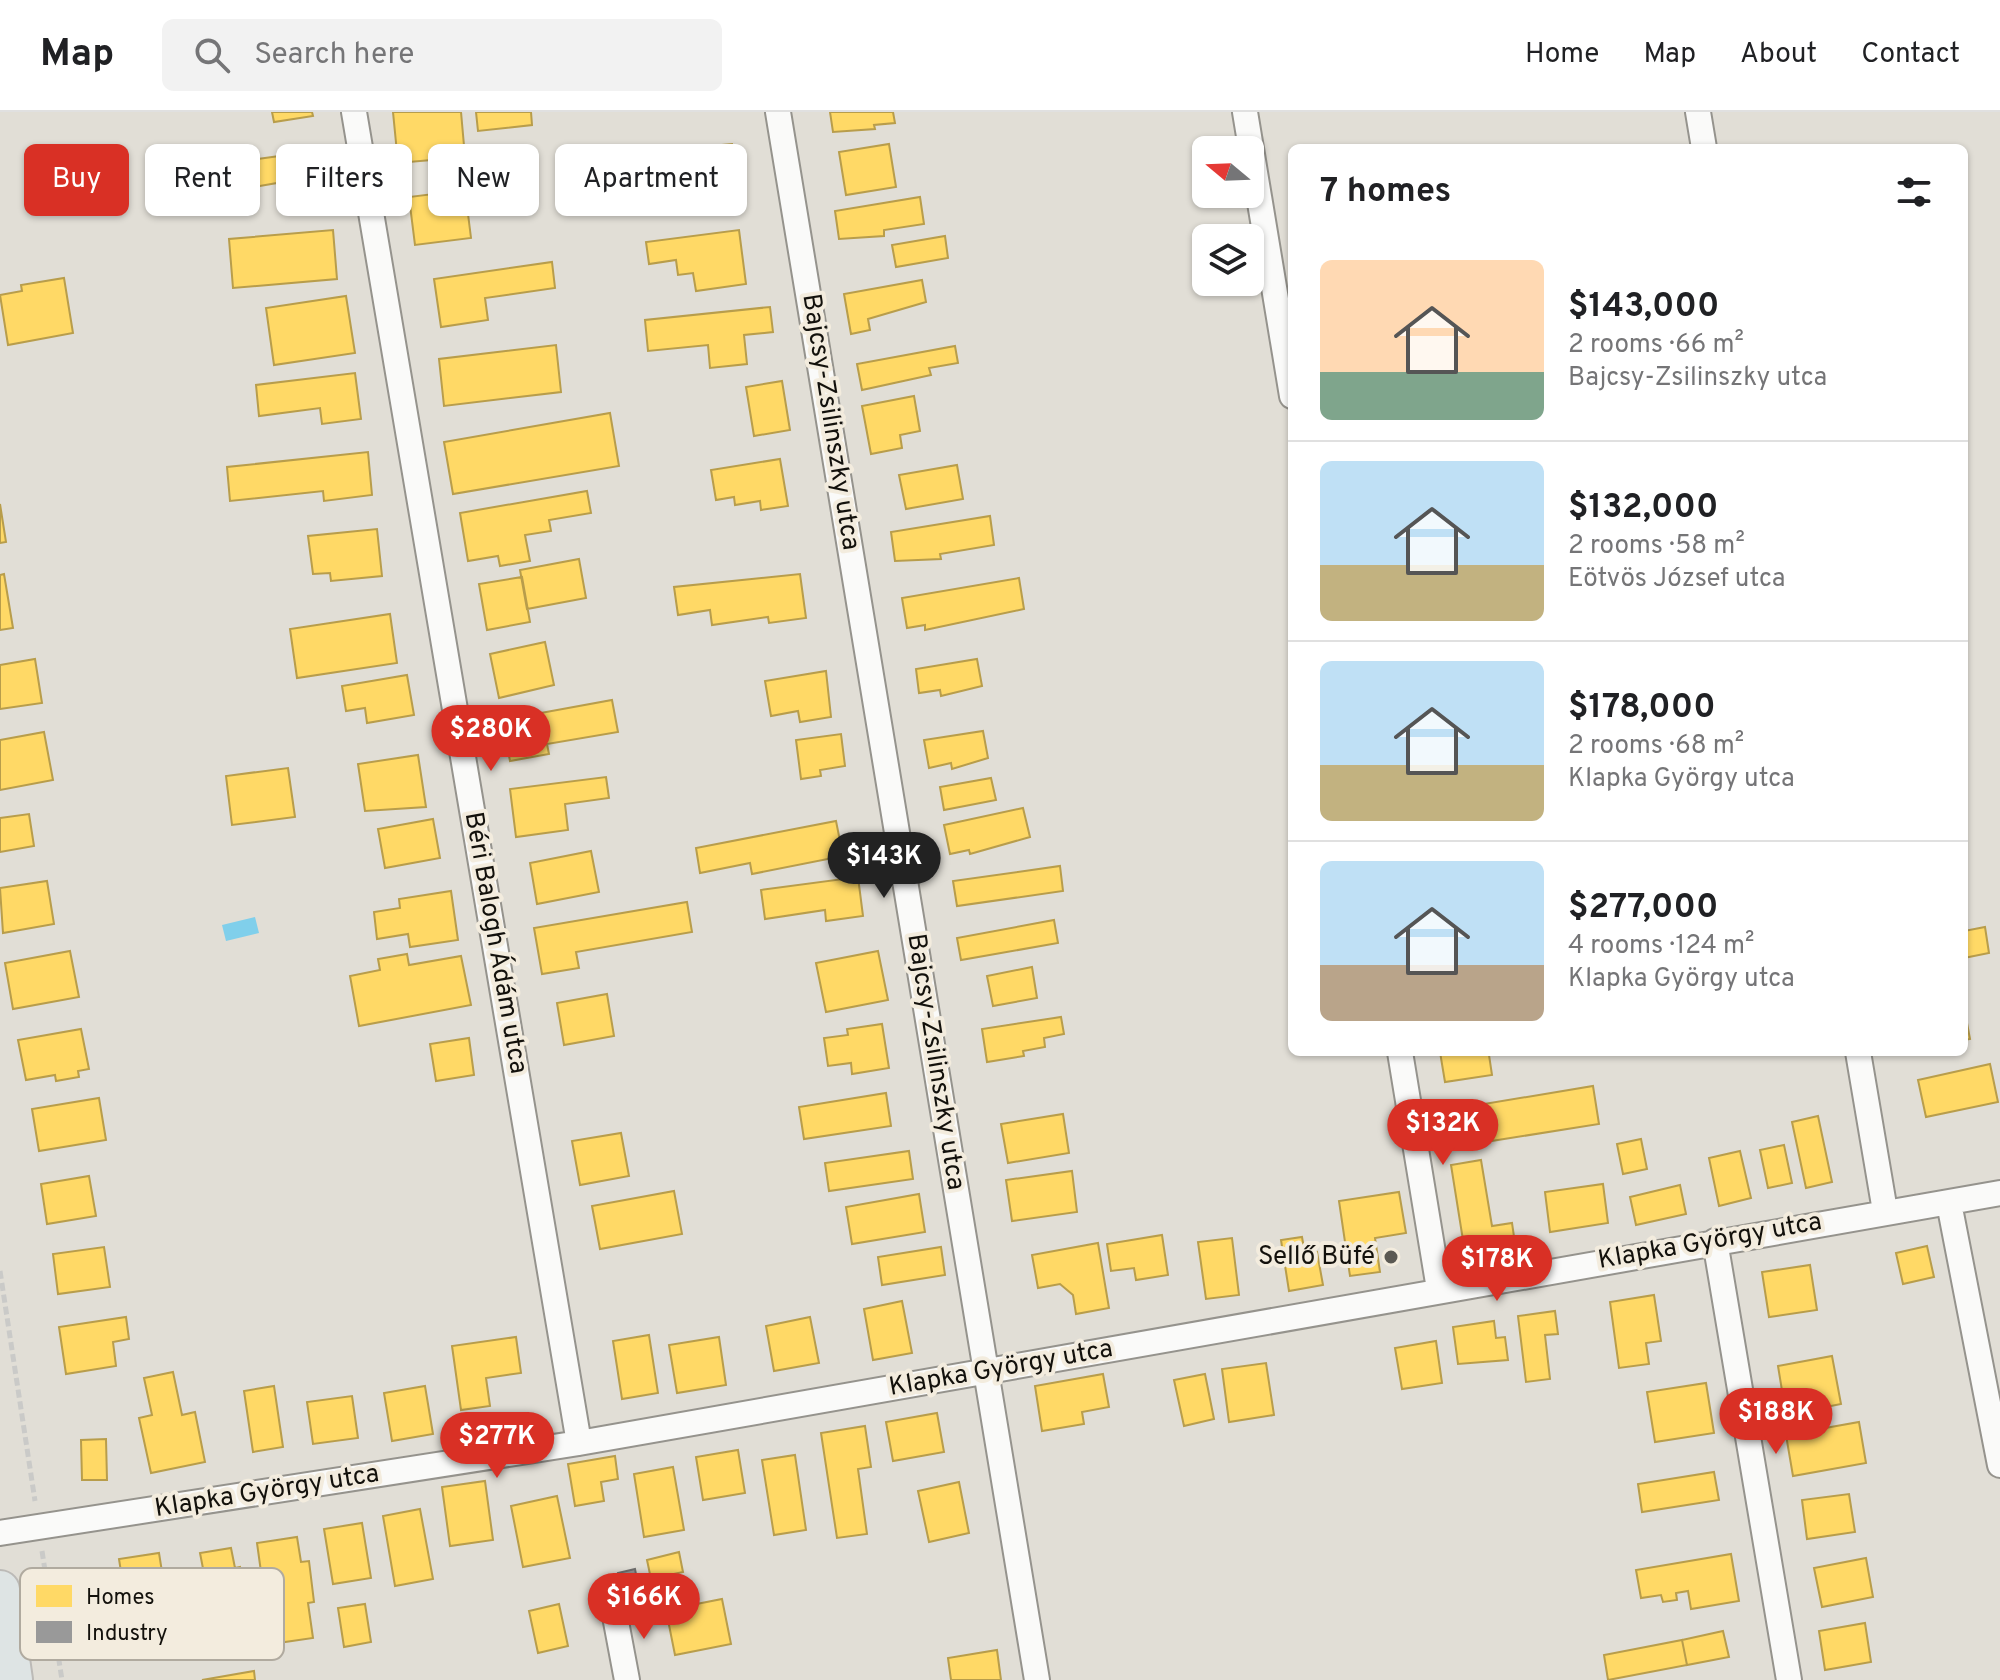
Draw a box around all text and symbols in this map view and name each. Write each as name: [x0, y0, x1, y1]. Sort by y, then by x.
search box: [162, 19, 722, 91]
text: Map: [40, 31, 114, 80]
icon: search: [190, 33, 234, 77]
text: Search here: [254, 37, 414, 74]
text: Home: [1525, 37, 1599, 73]
text: Map: [1643, 37, 1696, 73]
text: About: [1740, 37, 1817, 73]
text: Contact: [1861, 37, 1960, 73]
north arrow: [1192, 136, 1264, 208]
map controls: [1192, 136, 1264, 296]
chip: Buy: [24, 144, 129, 216]
chip: Rent: [145, 144, 260, 216]
chip: Filters: [276, 144, 412, 216]
chip: New: [428, 144, 539, 216]
chip: Apartment: [555, 144, 747, 216]
icon: filters: [1892, 170, 1936, 214]
text: 7 homes: [1320, 171, 1451, 214]
button: layers: [1192, 224, 1264, 296]
text: $143,000: [1568, 286, 1719, 329]
street label: Bajcsy-Zsilinszky utca: [793, 291, 867, 553]
icon: home: [1384, 292, 1480, 388]
text: 2 rooms · 66 m²: [1568, 329, 1744, 362]
text: Bajcsy-Zsilinszky utca: [1568, 362, 1827, 395]
text: $132,000: [1568, 487, 1718, 530]
icon: home: [1384, 493, 1480, 589]
text: 2 rooms · 58 m²: [1568, 530, 1745, 563]
text: Eötvös József utca: [1568, 563, 1785, 596]
text: $178,000: [1568, 687, 1716, 730]
icon: home: [1384, 693, 1480, 789]
pin: $280K: [435, 705, 547, 773]
text: $280K: [449, 714, 533, 747]
text: 2 rooms · 68 m²: [1568, 730, 1744, 763]
text: Klapka György utca: [1568, 763, 1795, 796]
street label: Béri Balogh Ádám utca: [456, 809, 536, 1077]
pin: $143K: [828, 832, 940, 900]
text: $143K: [846, 841, 922, 874]
text: $277,000: [1568, 887, 1718, 930]
icon: home: [1384, 893, 1480, 989]
text: 4 rooms · 124 m²: [1568, 930, 1755, 963]
street label: Bajcsy-Zsilinszky utca: [898, 931, 972, 1193]
text: Klapka György utca: [1568, 963, 1795, 996]
pin: $132K: [1387, 1099, 1499, 1167]
text: $132K: [1405, 1108, 1481, 1141]
street label: Klapka György utca: [1595, 1206, 1825, 1278]
pin: $178K: [1441, 1235, 1553, 1303]
place label: Sellő Büfé: [1258, 1241, 1375, 1274]
text: $178K: [1460, 1244, 1534, 1277]
marker: Sellő Büfé: [1382, 1248, 1400, 1266]
street label: Klapka György utca: [886, 1333, 1116, 1405]
pin: $188K: [1720, 1388, 1832, 1456]
text: $188K: [1737, 1397, 1815, 1430]
pin: $277K: [441, 1412, 553, 1480]
text: $277K: [458, 1421, 536, 1454]
street label: Klapka György utca: [152, 1458, 382, 1526]
legend: [20, 1568, 284, 1660]
pin: $166K: [588, 1573, 700, 1641]
text: $166K: [606, 1582, 682, 1615]
text: Homes: [86, 1585, 155, 1612]
text: Industry: [86, 1621, 168, 1648]

